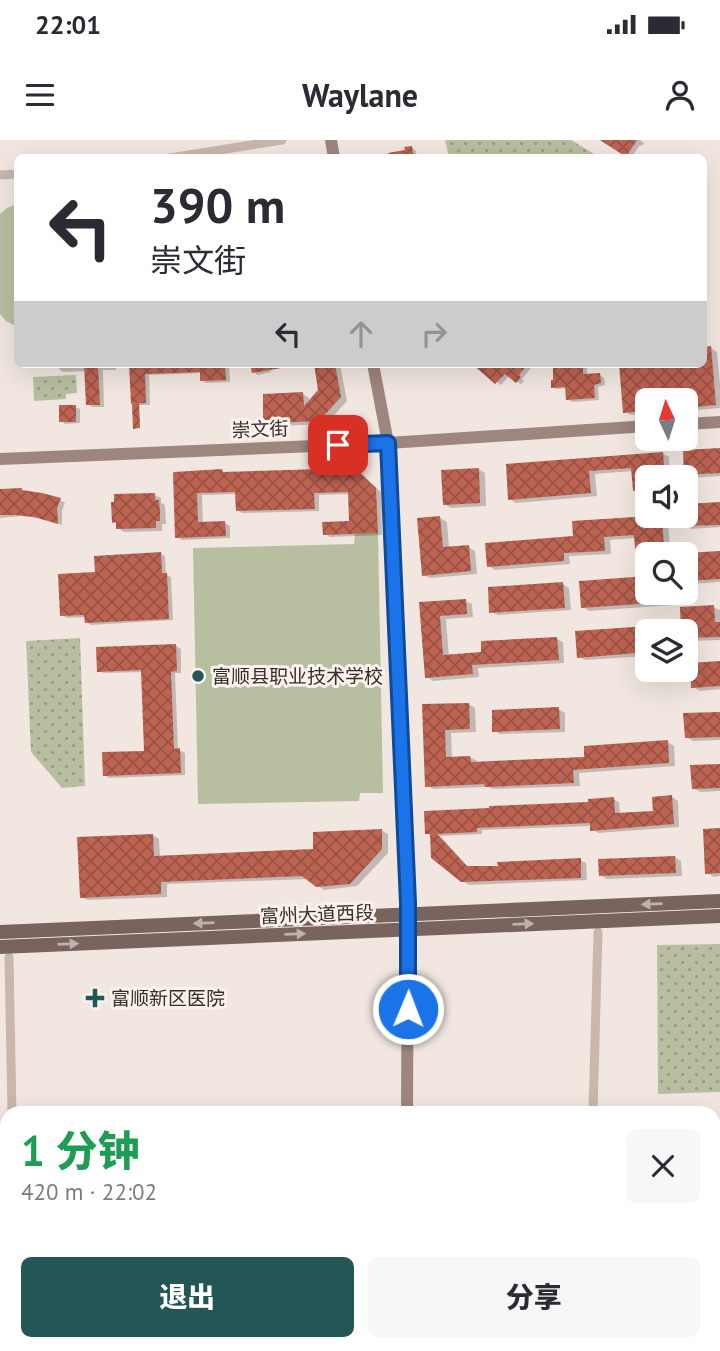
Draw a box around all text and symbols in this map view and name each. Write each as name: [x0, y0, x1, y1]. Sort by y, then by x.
text: 22:01: [35, 8, 101, 41]
text: Waylane: [302, 74, 418, 116]
icon: menu: [21, 76, 59, 114]
icon: person: [661, 76, 699, 114]
text: 390 m: [150, 173, 285, 237]
icon: left: [35, 182, 126, 273]
text: 崇文街: [150, 239, 246, 281]
icon: left: [269, 315, 307, 353]
icon: ahead: [342, 315, 380, 353]
icon: right: [415, 315, 453, 353]
north arrow: [635, 388, 698, 452]
map controls: [635, 388, 698, 682]
pin: [308, 415, 368, 475]
street label: 崇文街: [231, 416, 289, 442]
icon: arrive: [319, 426, 357, 464]
button: sound: [635, 465, 698, 528]
button: search: [635, 542, 698, 605]
button: layers: [635, 619, 698, 682]
place label: 富顺县职业技术学校: [212, 664, 383, 688]
marker: 富顺县职业技术学校: [190, 668, 206, 684]
one-way arrow: [641, 899, 663, 910]
street label: 富州大道西段: [260, 900, 374, 928]
one-way arrow: [193, 918, 215, 929]
one-way arrow: [512, 919, 534, 930]
one-way arrow: [285, 928, 307, 939]
one-way arrow: [57, 938, 79, 949]
position arrow: [371, 972, 445, 1046]
place label: 富顺新区医院: [111, 986, 225, 1010]
marker: 富顺新区医院: [85, 988, 105, 1008]
text: 1 分钟: [21, 1123, 139, 1178]
button: close: [626, 1129, 700, 1203]
text: 420 m · 22:02: [21, 1177, 157, 1206]
button: 退出: [21, 1257, 354, 1337]
button: 分享: [368, 1257, 700, 1337]

